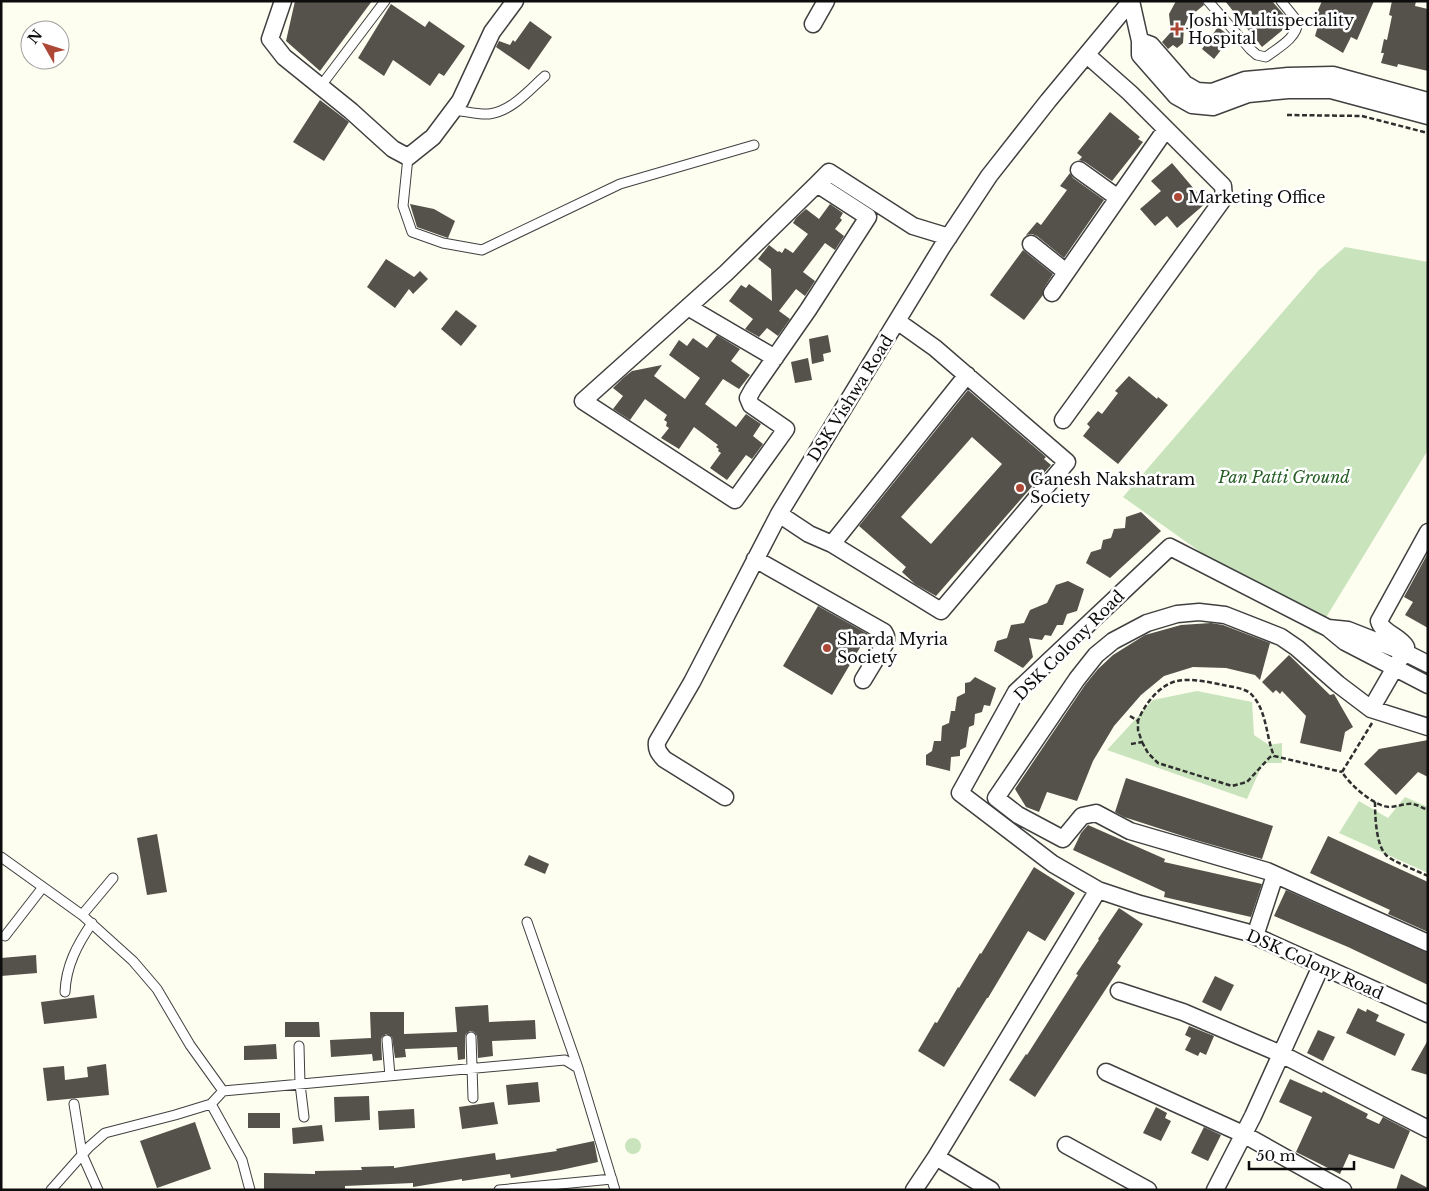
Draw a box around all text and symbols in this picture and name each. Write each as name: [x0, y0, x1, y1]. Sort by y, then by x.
place label: Joshi Multispeciality Hospital: [1186, 10, 1355, 48]
north arrow: [20, 20, 70, 70]
marker: Joshi Multispeciality Hospital: [1170, 22, 1184, 36]
text: N: [24, 26, 46, 48]
place label: Marketing Office: [1188, 187, 1325, 207]
marker: Marketing Office: [1172, 191, 1184, 203]
street label: DSK Vishwa Road: [803, 331, 897, 465]
park label: Pan Patti Ground: [1217, 467, 1350, 487]
place label: Ganesh Nakshatram Society: [1030, 469, 1195, 507]
marker: Ganesh Nakshatram Society: [1014, 482, 1026, 494]
street label: DSK Colony Road: [1010, 586, 1128, 704]
place label: Sharda Myria Society: [837, 629, 948, 667]
marker: Sharda Myria Society: [821, 642, 833, 654]
street label: DSK Colony Road: [1243, 925, 1387, 1003]
scale bar: [1249, 1138, 1354, 1170]
text: 50 m: [1256, 1146, 1296, 1165]

